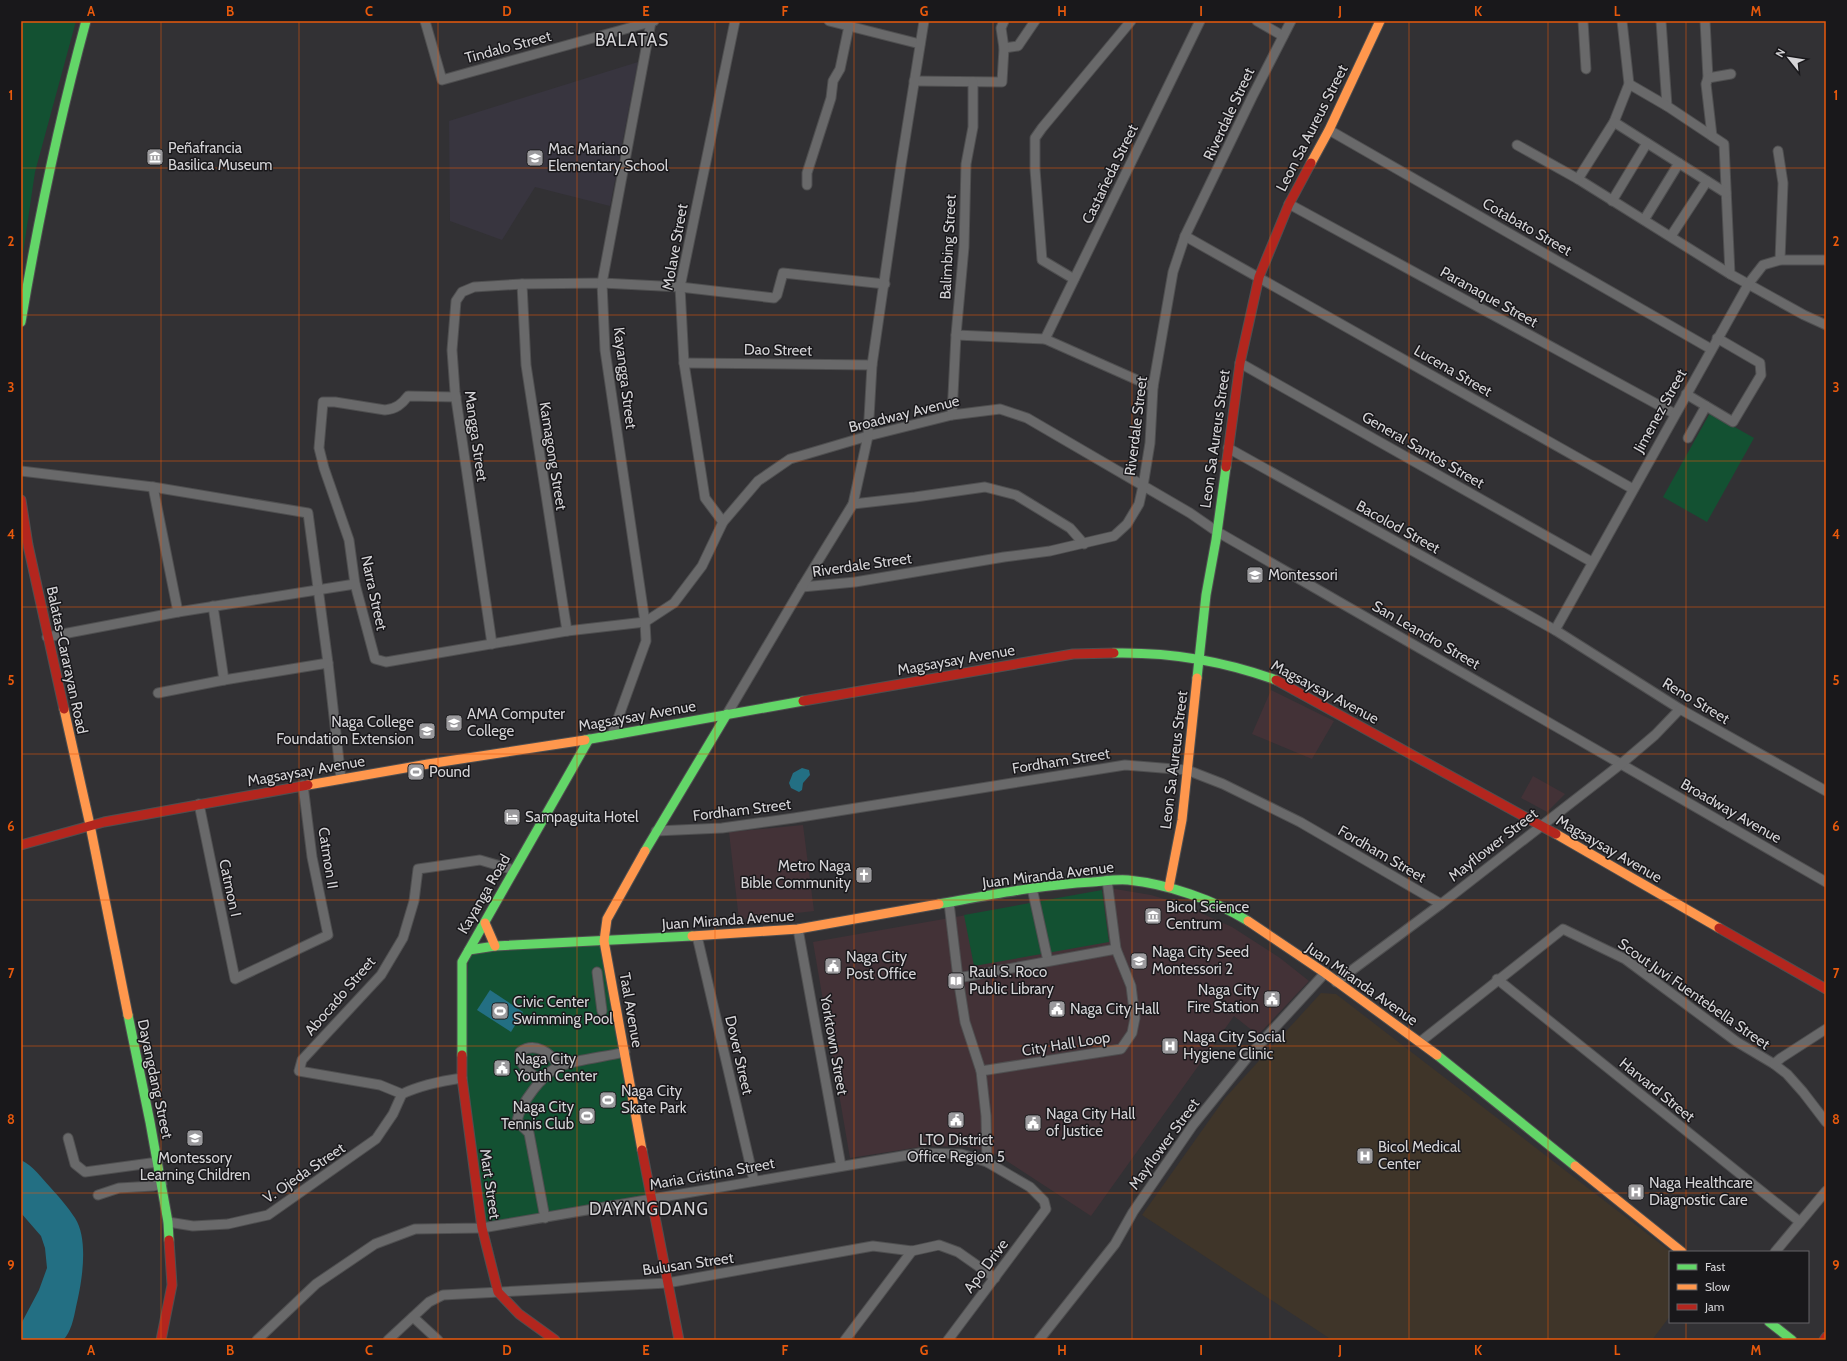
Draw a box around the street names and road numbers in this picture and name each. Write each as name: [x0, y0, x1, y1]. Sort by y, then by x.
street label: Tindalo Street: [463, 27, 553, 67]
street label: Leon Sa Aureus Street: [1272, 62, 1352, 194]
street label: Riverdale Street: [1200, 65, 1258, 163]
street label: Castañeda Street: [1078, 121, 1142, 227]
street label: Balimbing Street: [936, 194, 960, 300]
street label: Cotabato Street: [1479, 194, 1575, 260]
street label: Molave Street: [659, 202, 691, 292]
street label: Paranaque Street: [1437, 263, 1541, 331]
street label: Kayangga Street: [610, 326, 640, 430]
street label: Dao Street: [744, 340, 812, 360]
street label: Lucena Street: [1411, 341, 1495, 401]
street label: Jimenez Street: [1629, 366, 1690, 457]
street label: Leon Sa Aureus Street: [1196, 369, 1234, 509]
street label: Riverdale Street: [1121, 375, 1151, 477]
street label: Mangga Street: [461, 389, 491, 483]
street label: Broadway Avenue: [847, 391, 962, 436]
street label: Kamagong Street: [536, 400, 570, 512]
street label: General Santos Street: [1359, 408, 1487, 492]
street label: Bacolod Street: [1353, 497, 1443, 557]
street label: Riverdale Street: [811, 549, 913, 581]
street label: Narra Street: [357, 554, 391, 632]
street label: Balatas-Cararayan Road: [43, 585, 91, 735]
street label: San Leandro Street: [1369, 597, 1483, 673]
street label: Magsaysay Avenue: [896, 641, 1016, 679]
street label: Magsaysay Avenue: [1268, 656, 1382, 728]
street label: Reno Street: [1659, 674, 1733, 728]
street label: Leon Sa Aureus Street: [1157, 690, 1191, 830]
street label: Magsaysay Avenue: [577, 697, 697, 735]
street label: Fordham Street: [1011, 744, 1111, 778]
street label: Magsaysay Avenue: [246, 752, 366, 790]
street label: Broadway Avenue: [1677, 775, 1785, 847]
street label: Fordham Street: [692, 795, 792, 825]
street label: Mayflower Street: [1445, 805, 1541, 885]
street label: Magsaysay Avenue: [1553, 811, 1665, 887]
street label: Fordham Street: [1335, 822, 1429, 886]
street label: Catmon II: [314, 826, 342, 890]
street label: Kayanga Road: [454, 851, 514, 937]
street label: Catmon I: [215, 858, 245, 918]
street label: Juan Miranda Avenue: [980, 858, 1115, 892]
street label: Juan Miranda Avenue: [660, 906, 795, 934]
street label: Scout Juvi Fuentebella Street: [1615, 935, 1773, 1053]
street label: Juan Miranda Avenue: [1302, 938, 1422, 1030]
street label: Abocado Street: [301, 953, 379, 1039]
street label: Taal Avenue: [616, 971, 647, 1049]
street label: Yorktown Street: [816, 993, 852, 1096]
street label: Dover Street: [721, 1014, 757, 1096]
street label: Dayangdang Street: [134, 1018, 176, 1140]
street label: City Hall Loop: [1021, 1028, 1111, 1060]
street label: Harvard Street: [1616, 1054, 1698, 1126]
street label: Mayflower Street: [1125, 1095, 1203, 1193]
street label: V. Ojeda Street: [260, 1139, 348, 1207]
street label: Mart Street: [476, 1148, 504, 1220]
street label: Maria Cristina Street: [648, 1154, 776, 1194]
street label: Apo Drive: [960, 1235, 1012, 1297]
street label: Bulusan Street: [641, 1249, 735, 1279]

